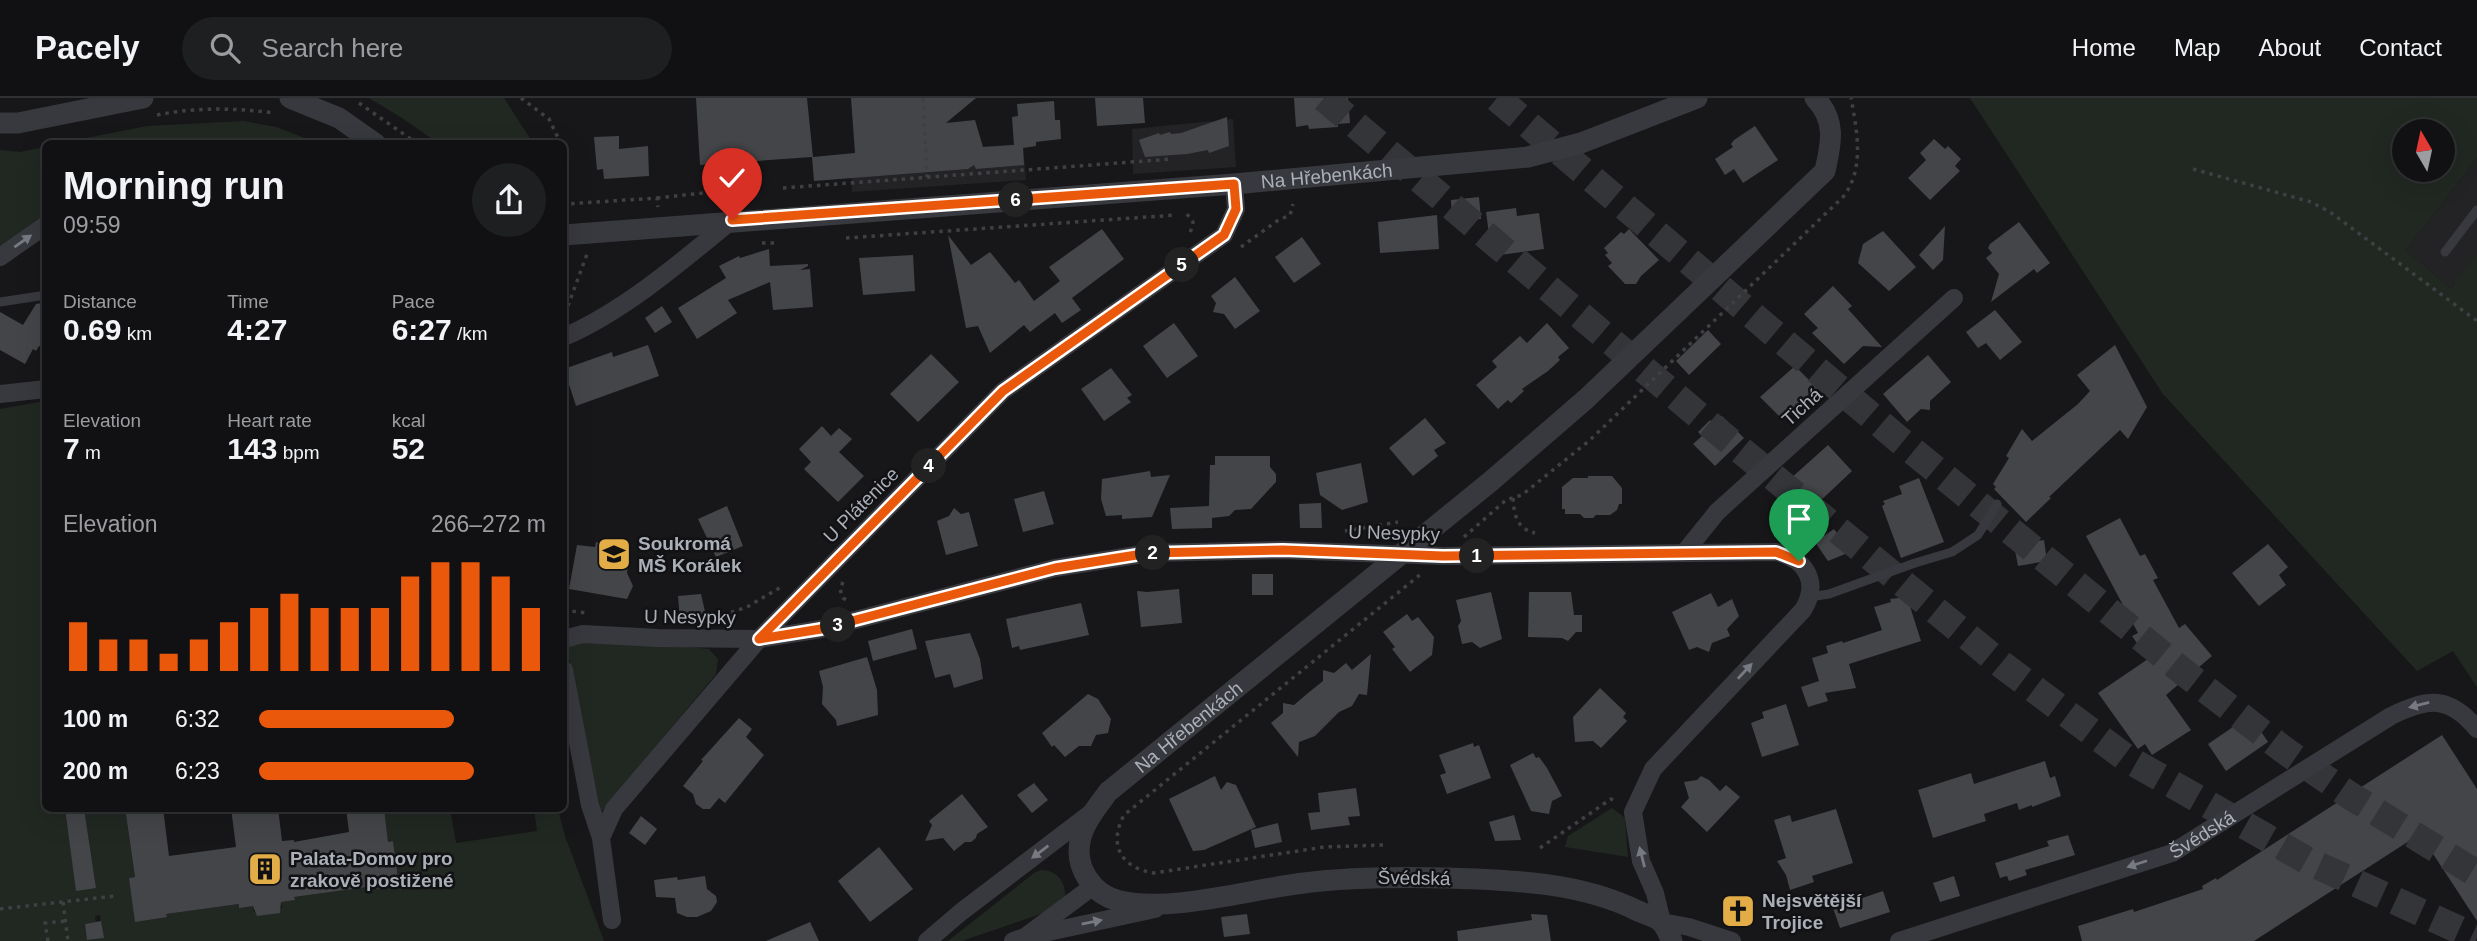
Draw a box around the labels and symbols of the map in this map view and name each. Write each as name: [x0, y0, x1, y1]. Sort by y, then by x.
north arrow: [2392, 119, 2455, 182]
pin: [702, 148, 762, 220]
street label: Na Hřebenkách: [1260, 159, 1393, 192]
pin: 6: [998, 182, 1034, 217]
one-way arrow: [14, 234, 32, 248]
pin: 5: [1164, 248, 1200, 282]
street label: Tichá: [1778, 384, 1826, 430]
pin: 4: [912, 448, 946, 484]
street label: U Plátenice: [819, 463, 903, 547]
pin: [1769, 489, 1829, 561]
street label: U Nesypky: [1348, 521, 1441, 545]
place label: Soukromá MŠ Korálek: [638, 533, 742, 576]
school or university icon: Soukromá MŠ Korálek: [595, 535, 633, 573]
pin: 2: [1136, 536, 1170, 570]
pin: 1: [1460, 538, 1494, 574]
street label: U Nesypky: [644, 606, 737, 628]
pin: 3: [820, 608, 856, 642]
one-way arrow: [1737, 662, 1753, 680]
street label: Na Hřebenkách: [1130, 677, 1246, 777]
one-way arrow: [2408, 700, 2430, 711]
street label: Švédská: [2165, 806, 2239, 863]
one-way arrow: [1030, 845, 1049, 859]
one-way arrow: [1636, 846, 1647, 868]
place label: Palata-Domov pro zrakově postižené: [290, 848, 454, 891]
building icon: Palata-Domov pro zrakově postižené: [246, 850, 284, 888]
one-way arrow: [2126, 859, 2147, 870]
street label: Švédská: [1377, 867, 1451, 889]
place label: Nejsvětější Trojice: [1762, 890, 1862, 933]
church icon: Nejsvětější Trojice: [1719, 892, 1757, 930]
one-way arrow: [1081, 917, 1103, 928]

